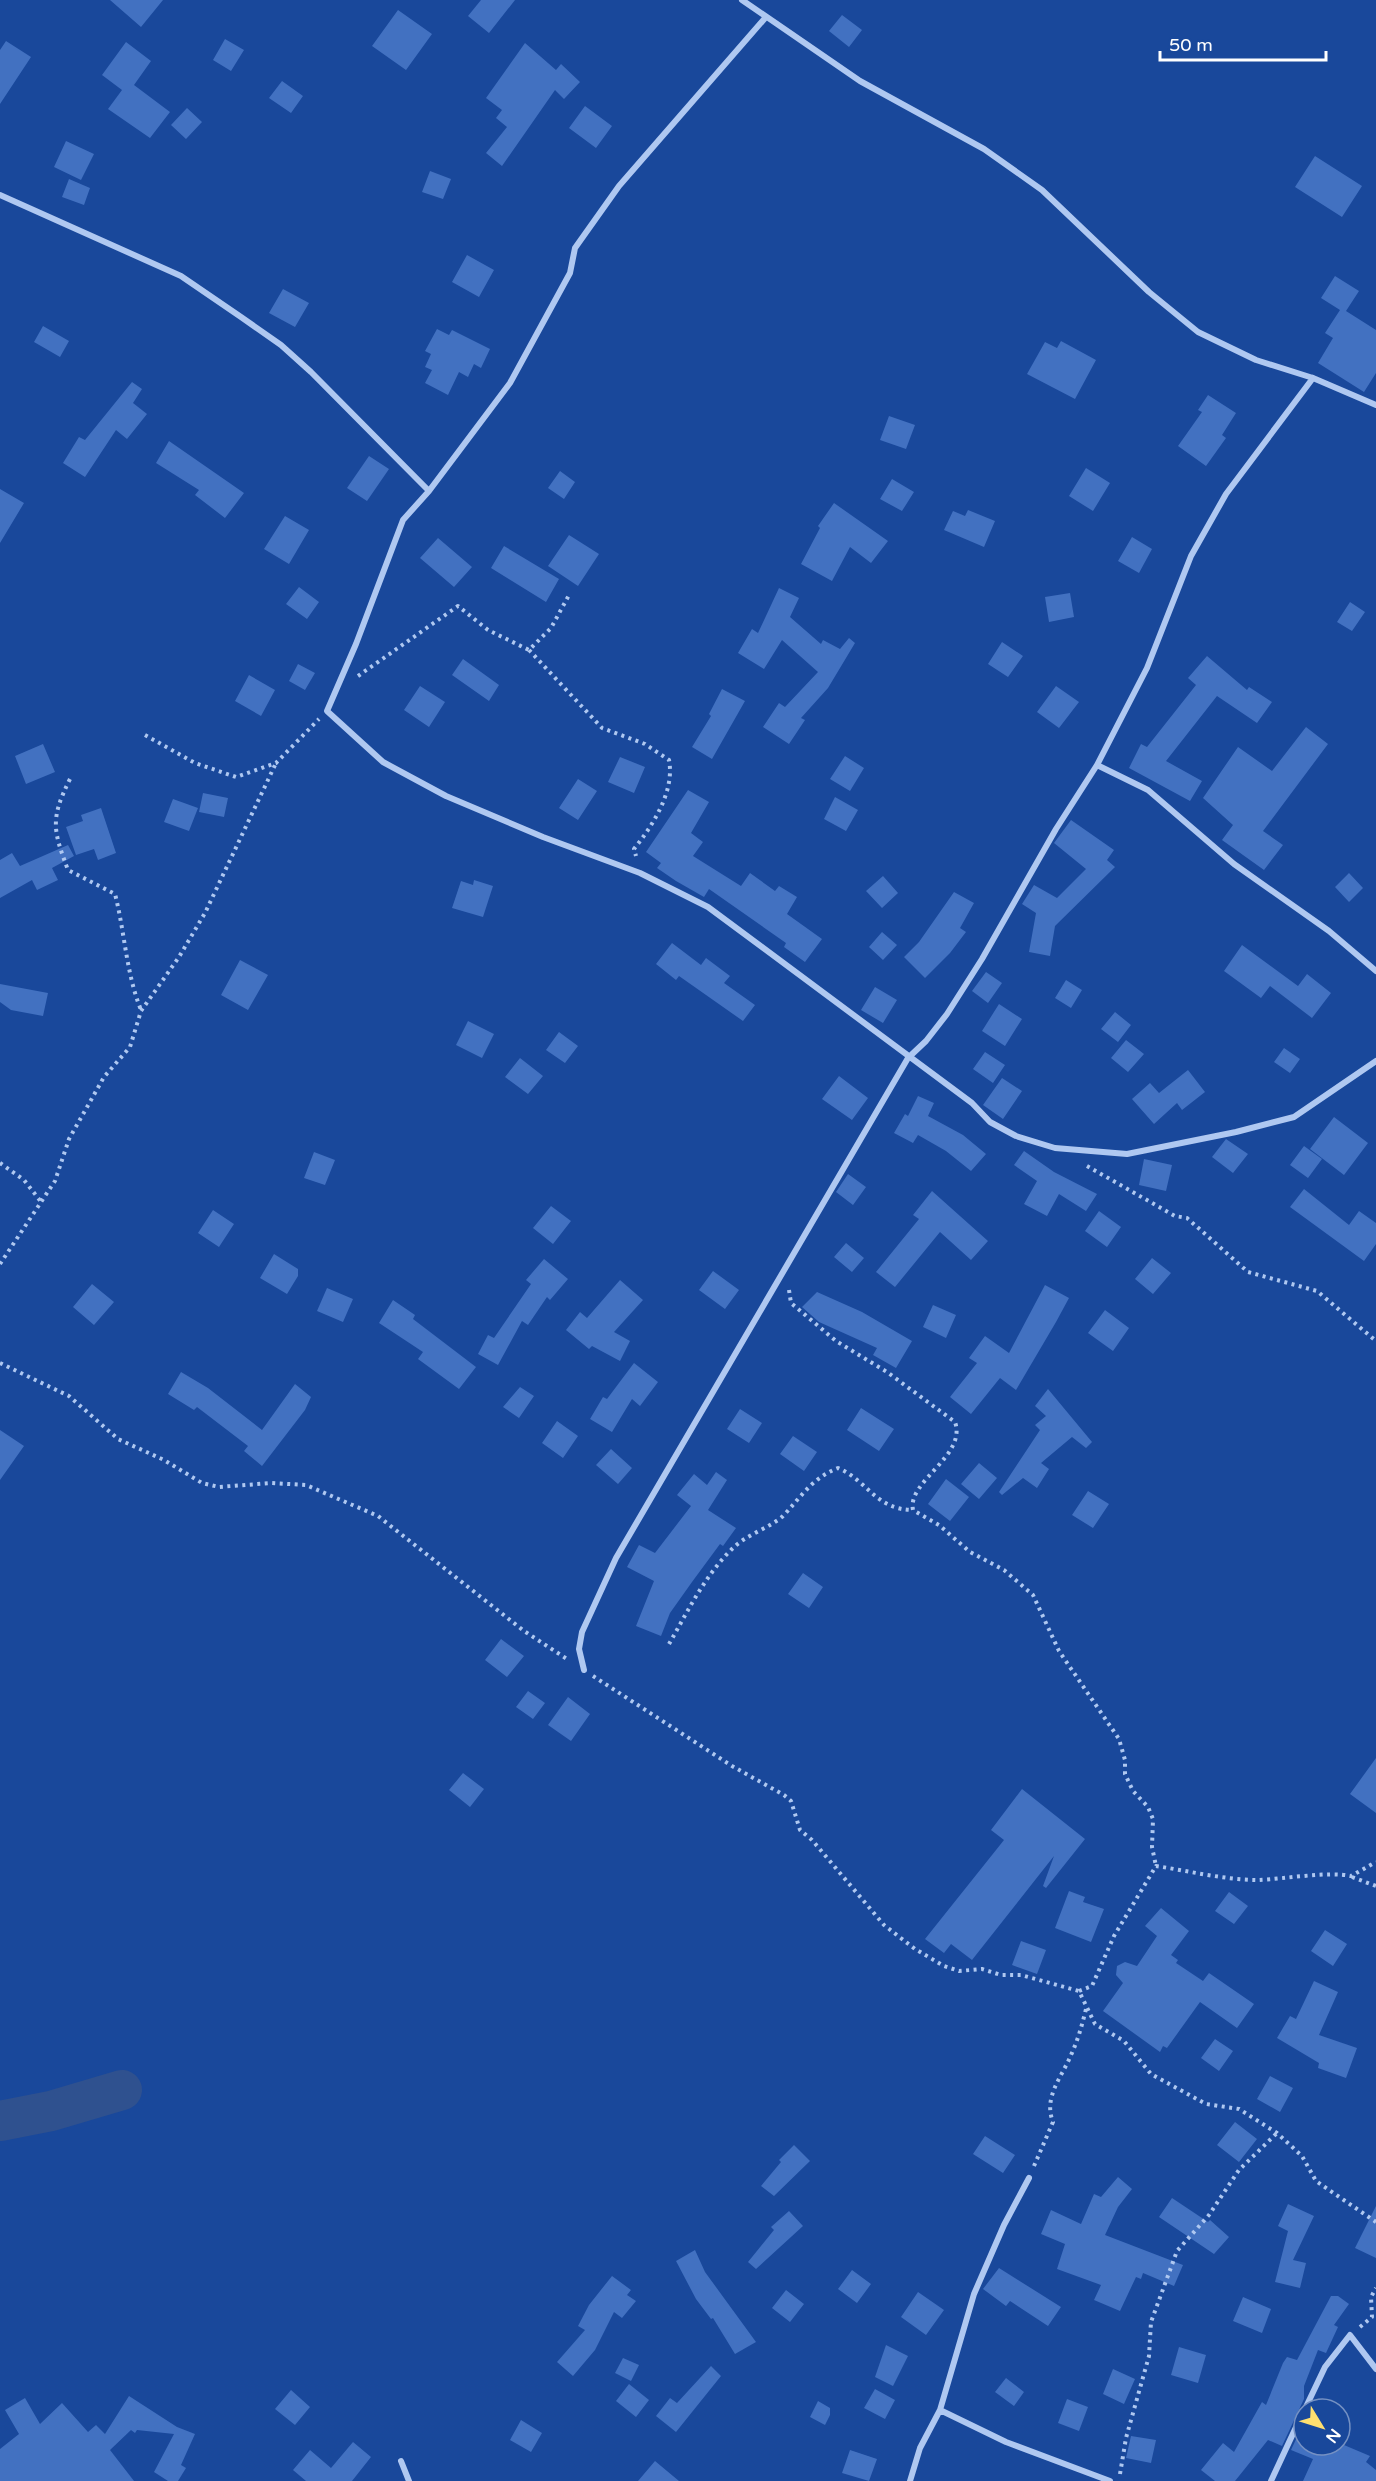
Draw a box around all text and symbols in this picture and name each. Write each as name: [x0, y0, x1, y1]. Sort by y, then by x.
scale bar: [1160, 24, 1326, 62]
text: 50 m: [1169, 34, 1213, 56]
north arrow: [1292, 2397, 1352, 2457]
text: N: [1321, 2424, 1345, 2447]

